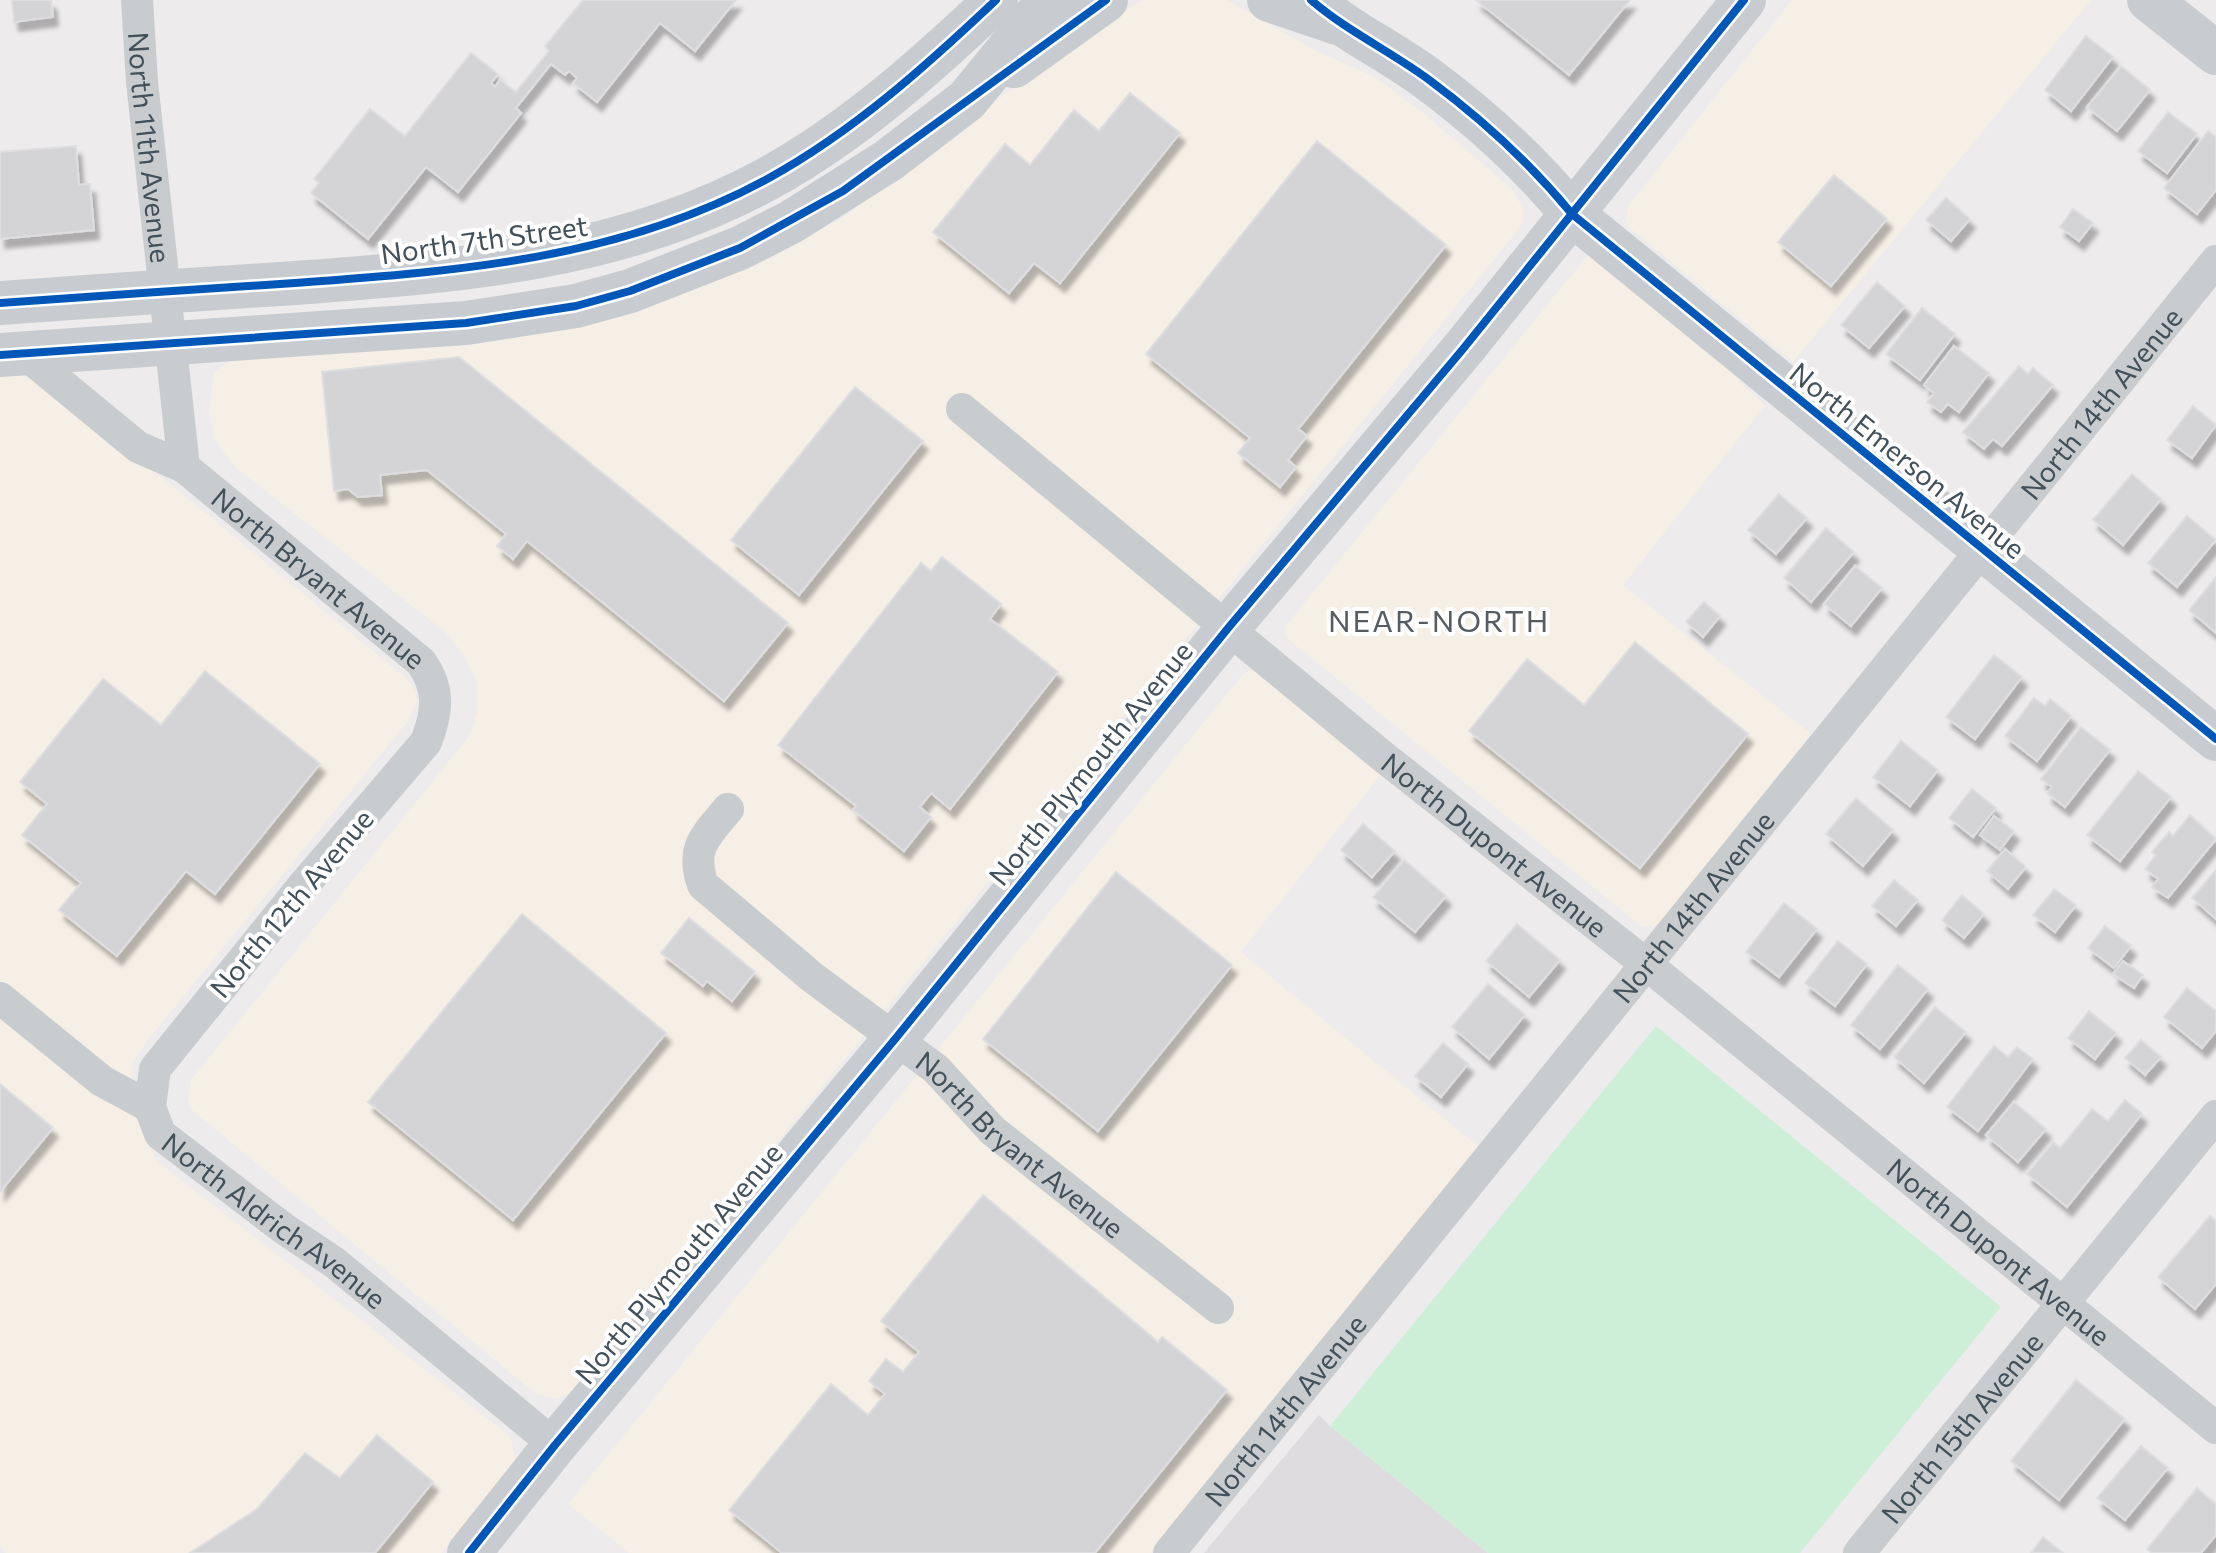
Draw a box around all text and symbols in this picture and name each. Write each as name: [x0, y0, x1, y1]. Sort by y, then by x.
street label: North 11th Avenue: [122, 31, 179, 265]
street label: North 7th Street: [378, 208, 590, 270]
street label: North 14th Avenue: [2013, 300, 2189, 506]
street label: North Emerson Avenue: [1784, 355, 2032, 565]
street label: North Bryant Avenue: [205, 480, 432, 676]
district label: NEAR-NORTH: [1328, 601, 1550, 638]
street label: North Plymouth Avenue: [981, 634, 1199, 892]
street label: North Dupont Avenue: [1375, 745, 1614, 944]
street label: North 12th Avenue: [202, 802, 380, 1004]
street label: North 14th Avenue: [1605, 804, 1781, 1009]
street label: North Bryant Avenue: [910, 1043, 1131, 1245]
street label: North Aldrich Avenue: [155, 1125, 393, 1315]
street label: North Plymouth Avenue: [567, 1136, 789, 1390]
street label: North Dupont Avenue: [1880, 1150, 2117, 1352]
street label: North 14th Avenue: [1197, 1307, 1373, 1513]
street label: North 15th Avenue: [1874, 1325, 2049, 1530]

